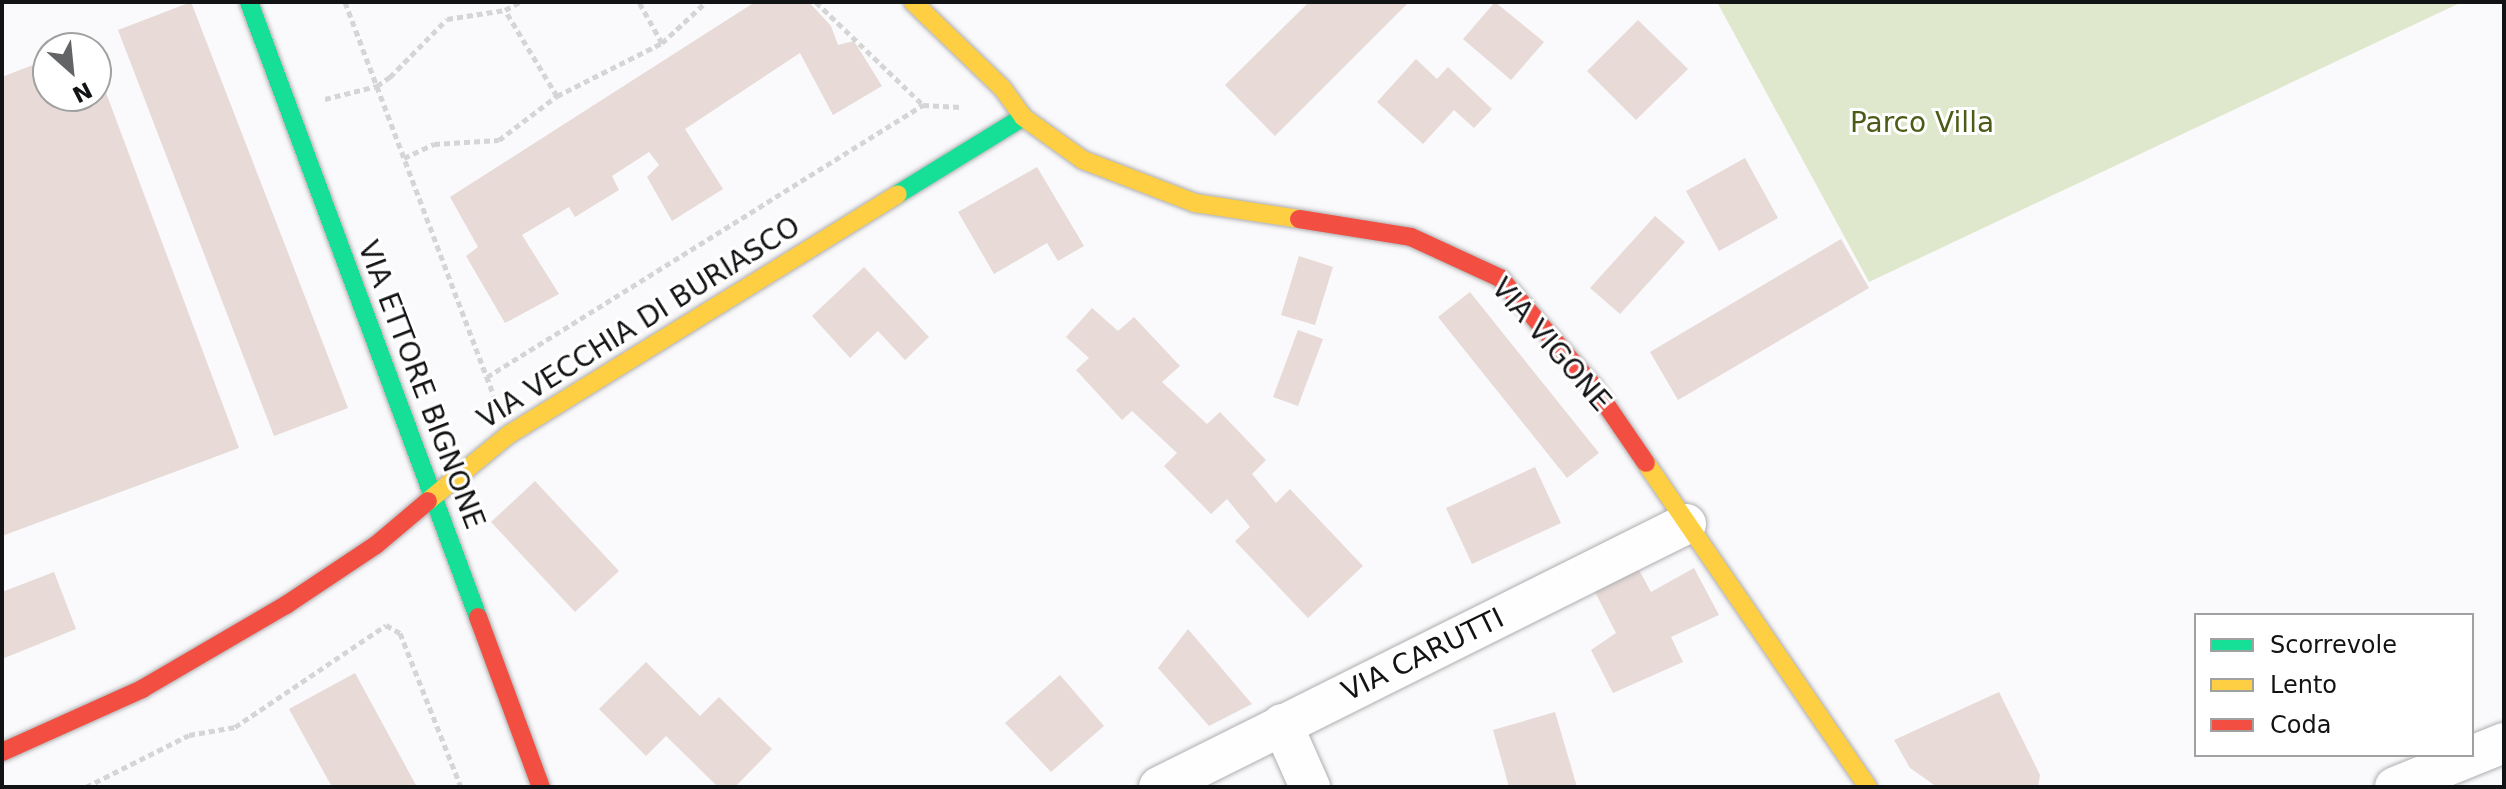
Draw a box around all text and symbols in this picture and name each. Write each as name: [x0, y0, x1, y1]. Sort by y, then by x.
north arrow: [32, 32, 112, 112]
text: N: [68, 77, 96, 107]
park label: Parco Villa: [1850, 106, 1994, 140]
street label: VIA VECCHIA DI BURIASCO: [472, 210, 806, 436]
street label: VIA ETTORE BIGNONE: [351, 236, 491, 534]
street label: VIA VIGONE: [1484, 272, 1618, 418]
street label: VIA CARUTTI: [1336, 601, 1510, 709]
legend: [2194, 613, 2474, 757]
text: Scorrevole: [2270, 631, 2397, 659]
text: Lento: [2270, 671, 2337, 699]
text: Coda: [2270, 711, 2331, 739]

